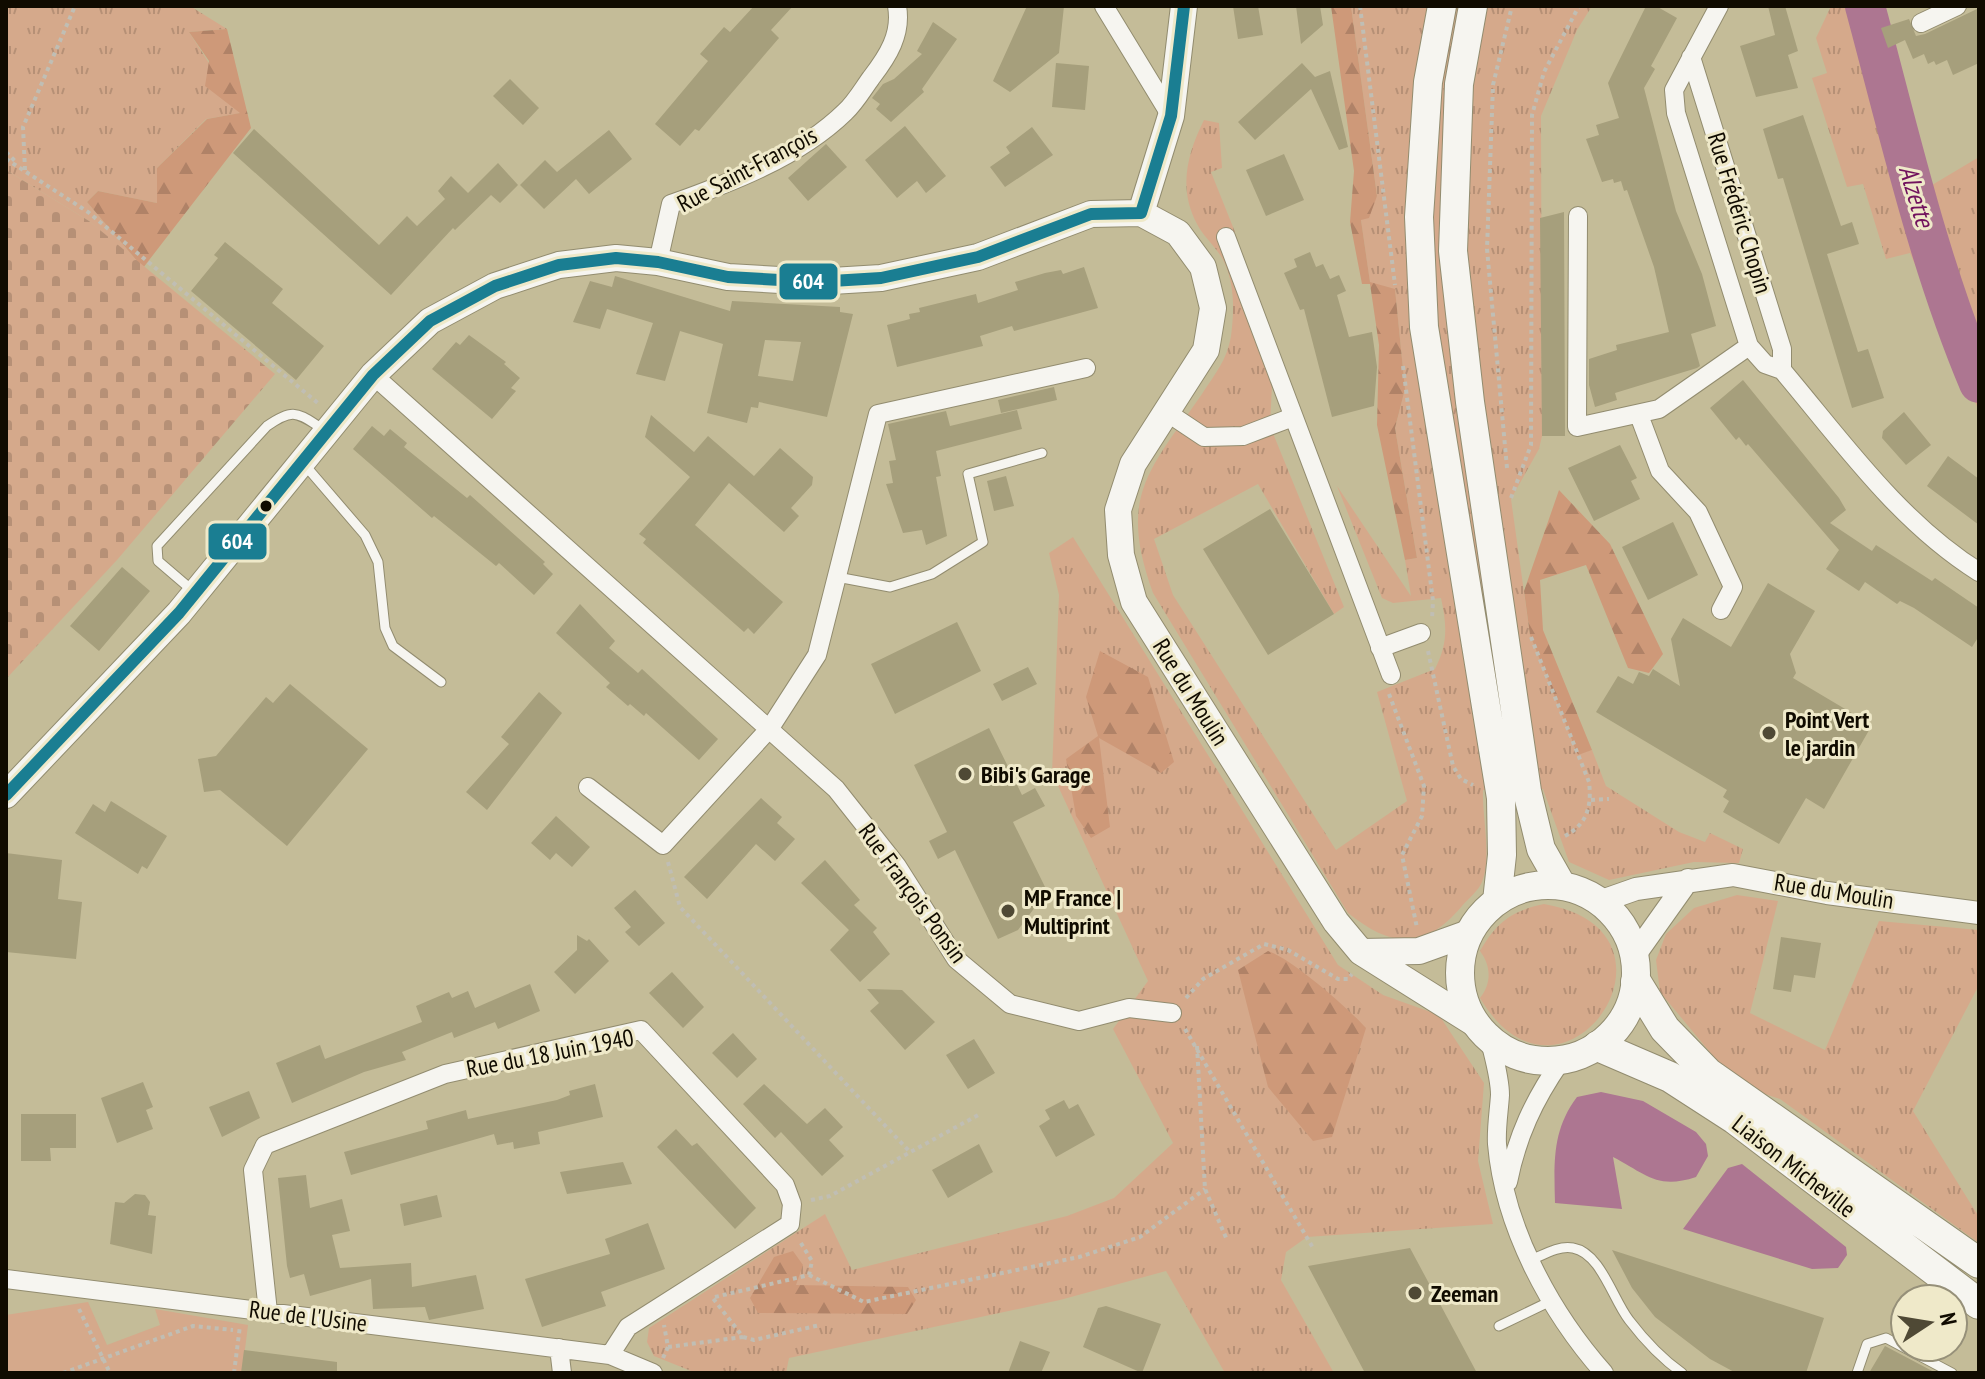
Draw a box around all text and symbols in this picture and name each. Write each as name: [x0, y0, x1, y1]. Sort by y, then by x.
street label: Rue Saint-François: [672, 119, 822, 219]
street label: Rue Frédéric Chopin: [1701, 129, 1779, 297]
water label: Alzette: [1892, 161, 1943, 233]
line badge: 604: [778, 262, 839, 301]
text: 604: [792, 267, 824, 295]
unlabelled marker: [258, 498, 274, 514]
line badge: 604: [207, 522, 268, 561]
text: 604: [221, 527, 253, 555]
street label: Rue du Moulin: [1146, 633, 1236, 751]
place label: Point Vert le jardin: [1785, 704, 1869, 763]
marker: Point Vert le jardin: [1760, 724, 1778, 742]
place label: Bibi's Garage: [981, 759, 1091, 790]
marker: Bibi's Garage: [956, 765, 974, 783]
street label: Rue François Ponsin: [852, 817, 974, 969]
street label: Rue du Moulin: [1772, 866, 1896, 916]
place label: MP France | Multiprint: [1024, 882, 1121, 941]
marker: MP France | Multiprint: [999, 902, 1017, 920]
street label: Rue du 18 Juin 1940: [464, 1022, 636, 1084]
street label: Liaison Micheville: [1726, 1108, 1862, 1224]
place label: Zeeman: [1431, 1278, 1498, 1309]
north arrow: [1889, 1283, 1969, 1363]
marker: Zeeman: [1406, 1284, 1424, 1302]
street label: Rue de l'Usine: [247, 1293, 369, 1339]
text: N: [1934, 1310, 1963, 1328]

